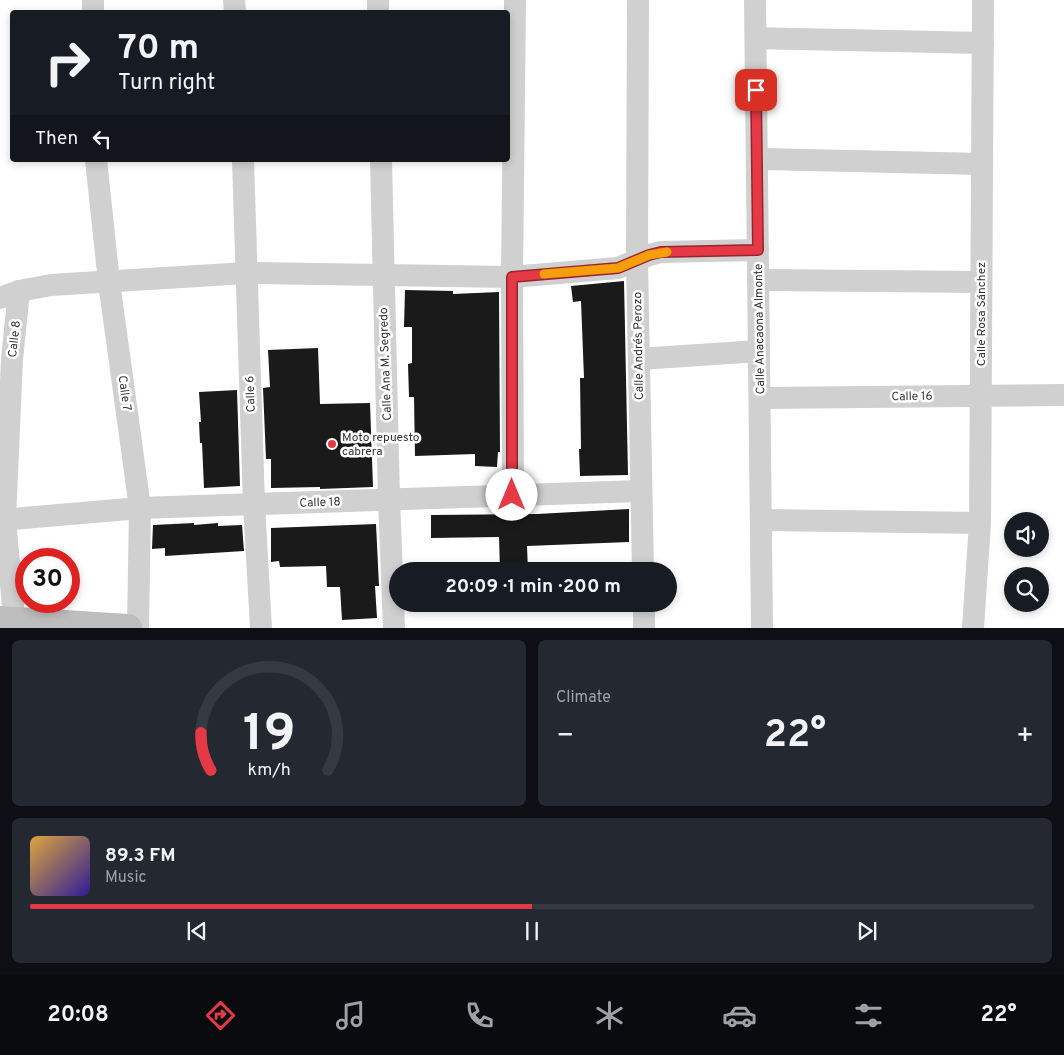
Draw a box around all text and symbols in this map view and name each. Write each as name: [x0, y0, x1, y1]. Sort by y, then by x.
text: 70 m: [118, 27, 199, 71]
icon: right: [35, 30, 100, 95]
pin: [735, 69, 777, 111]
text: Turn right: [118, 70, 215, 97]
icon: arrive: [742, 76, 770, 104]
icon: left: [88, 125, 116, 153]
text: Then: [35, 127, 78, 151]
street label: Calle Rosa Sánchez: [974, 262, 990, 366]
street label: Calle Anacaona Almonte: [751, 263, 769, 395]
street label: Calle Andrés Perozo: [630, 292, 648, 400]
street label: Calle Ana M. Segredo: [376, 307, 396, 421]
street label: Calle 8: [5, 320, 25, 358]
street label: Calle 7: [114, 374, 134, 412]
street label: Calle 6: [242, 375, 260, 413]
street label: Calle 16: [891, 389, 933, 405]
place label: Moto repuesto cabrera: [342, 430, 420, 460]
marker: Moto repuesto cabrera: [326, 438, 338, 450]
position arrow: [485, 468, 537, 520]
street label: Calle 18: [299, 494, 341, 512]
map controls: [1004, 512, 1049, 612]
button: sound: [1004, 512, 1049, 557]
speed limit sign: 30: [15, 548, 80, 613]
button: search: [1004, 567, 1049, 612]
text: 20:09 · 1 min · 200 m: [445, 575, 621, 599]
text: Climate: [556, 688, 611, 708]
text: 19: [243, 703, 295, 769]
text: 22°: [764, 712, 826, 761]
text: −: [556, 719, 574, 755]
text: +: [1016, 719, 1034, 755]
text: km/h: [247, 759, 291, 782]
text: 89.3 FM: [105, 844, 176, 868]
text: Music: [105, 868, 146, 888]
icon: previous: [183, 917, 211, 945]
icon: pause: [518, 917, 546, 945]
icon: next: [853, 917, 881, 945]
icon: directions: [203, 998, 238, 1033]
icon: music: [333, 998, 368, 1033]
icon: phone: [462, 998, 497, 1033]
icon: climate: [592, 998, 627, 1033]
icon: car: [722, 998, 757, 1033]
icon: filters: [851, 998, 886, 1033]
text: 20:08: [47, 1002, 109, 1029]
text: 22°: [981, 1002, 1017, 1029]

